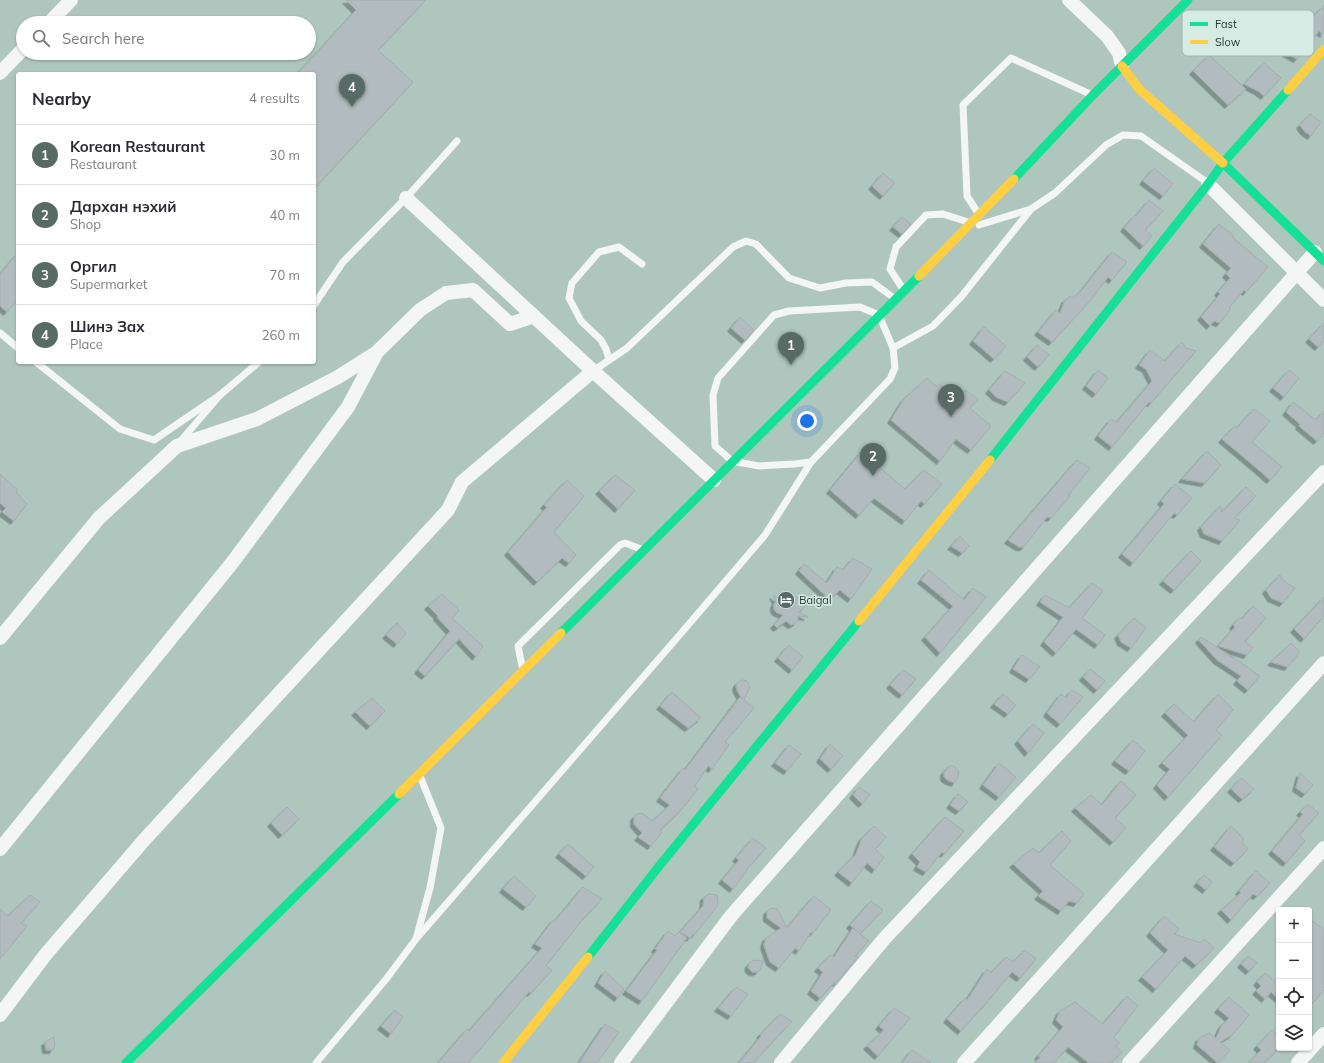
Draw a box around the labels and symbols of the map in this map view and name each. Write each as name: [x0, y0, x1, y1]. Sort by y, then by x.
legend: [1182, 10, 1314, 56]
text: Fast: [1215, 17, 1237, 31]
text: Slow: [1215, 35, 1241, 49]
pin: 4: [339, 74, 365, 107]
pin: 1: [778, 332, 804, 365]
pin: 3: [938, 384, 964, 417]
your location: [797, 411, 817, 431]
pin: 2: [860, 443, 886, 476]
hotel icon: Baigal: [776, 590, 796, 610]
place label: Baigal: [799, 593, 832, 607]

